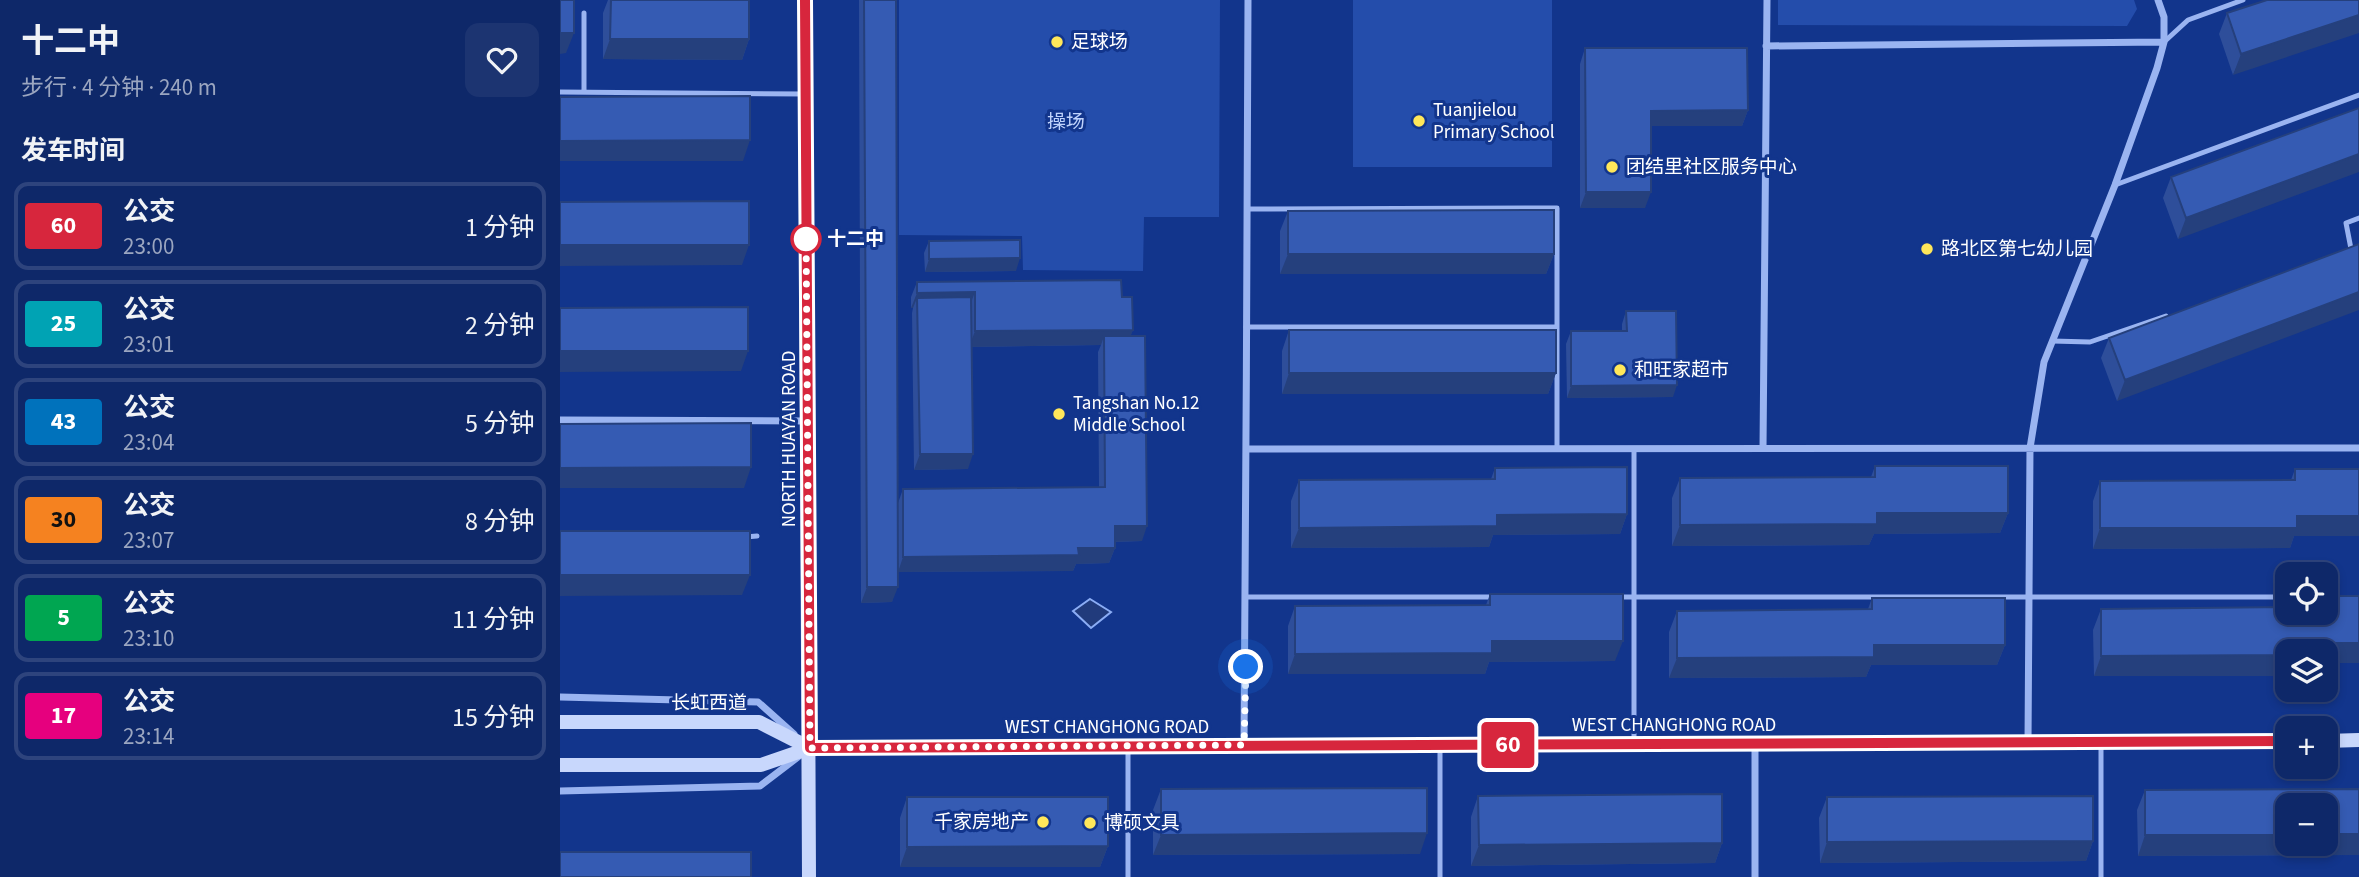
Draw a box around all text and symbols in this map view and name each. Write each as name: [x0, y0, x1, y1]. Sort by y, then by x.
text: 十二中: [21, 18, 120, 65]
button: heart: [465, 23, 539, 97]
place label: 足球场: [1071, 29, 1128, 56]
marker: 足球场: [1049, 34, 1065, 50]
text: 步行 · 4 分钟 · 240 m: [21, 71, 217, 104]
place label: Tuanjielou Primary School: [1433, 97, 1555, 146]
park label: 操场: [1047, 109, 1085, 136]
marker: Tuanjielou Primary School: [1411, 113, 1427, 129]
text: 发车时间: [21, 132, 125, 169]
place label: 团结里社区服务中心: [1626, 154, 1797, 181]
marker: 团结里社区服务中心: [1604, 159, 1620, 175]
text: 公交: [123, 193, 175, 230]
text: 60: [51, 208, 76, 243]
text: 1 分钟: [465, 209, 535, 246]
marker: 十二中: [791, 224, 821, 254]
place label: 十二中: [827, 226, 884, 253]
text: 23:00: [123, 230, 174, 263]
place label: 路北区第七幼儿园: [1941, 236, 2093, 263]
marker: 路北区第七幼儿园: [1919, 241, 1935, 257]
text: 公交: [123, 291, 175, 328]
text: 25: [51, 306, 76, 341]
text: 2 分钟: [465, 307, 535, 344]
text: 23:01: [123, 328, 174, 361]
street label: NORTH HUAYAN ROAD: [776, 351, 803, 527]
place label: 和旺家超市: [1634, 357, 1729, 384]
marker: 和旺家超市: [1612, 362, 1628, 378]
text: 公交: [123, 389, 175, 426]
place label: Tangshan No.12 Middle School: [1073, 390, 1199, 439]
text: 43: [51, 404, 76, 439]
text: 5 分钟: [465, 405, 535, 442]
marker: Tangshan No.12 Middle School: [1051, 406, 1067, 422]
text: 23:04: [123, 426, 174, 459]
text: 公交: [123, 487, 175, 524]
text: 30: [51, 502, 76, 537]
text: 8 分钟: [465, 503, 535, 540]
text: 23:07: [123, 524, 174, 557]
map controls: [2275, 562, 2338, 856]
button: locate: [2275, 562, 2338, 625]
text: 公交: [123, 585, 175, 622]
text: 5: [57, 600, 70, 635]
text: 11 分钟: [452, 601, 535, 638]
text: 23:10: [123, 622, 174, 655]
button: layers: [2275, 639, 2338, 702]
your location: [1228, 649, 1263, 684]
text: 公交: [123, 683, 175, 720]
street label: 长虹西道: [671, 690, 747, 717]
text: 17: [51, 698, 76, 733]
text: 15 分钟: [452, 699, 535, 736]
street label: WEST CHANGHONG ROAD: [1572, 712, 1776, 739]
street label: WEST CHANGHONG ROAD: [1005, 714, 1209, 741]
button: +: [2275, 716, 2338, 779]
text: 23:14: [123, 720, 174, 753]
line badge: 60: [1476, 722, 1539, 768]
text: 60: [1495, 727, 1521, 762]
button: −: [2275, 793, 2338, 856]
place label: 千家房地产: [934, 809, 1029, 836]
place label: 博硕文具: [1104, 810, 1180, 837]
marker: 千家房地产: [1035, 814, 1051, 830]
marker: 博硕文具: [1082, 815, 1098, 831]

